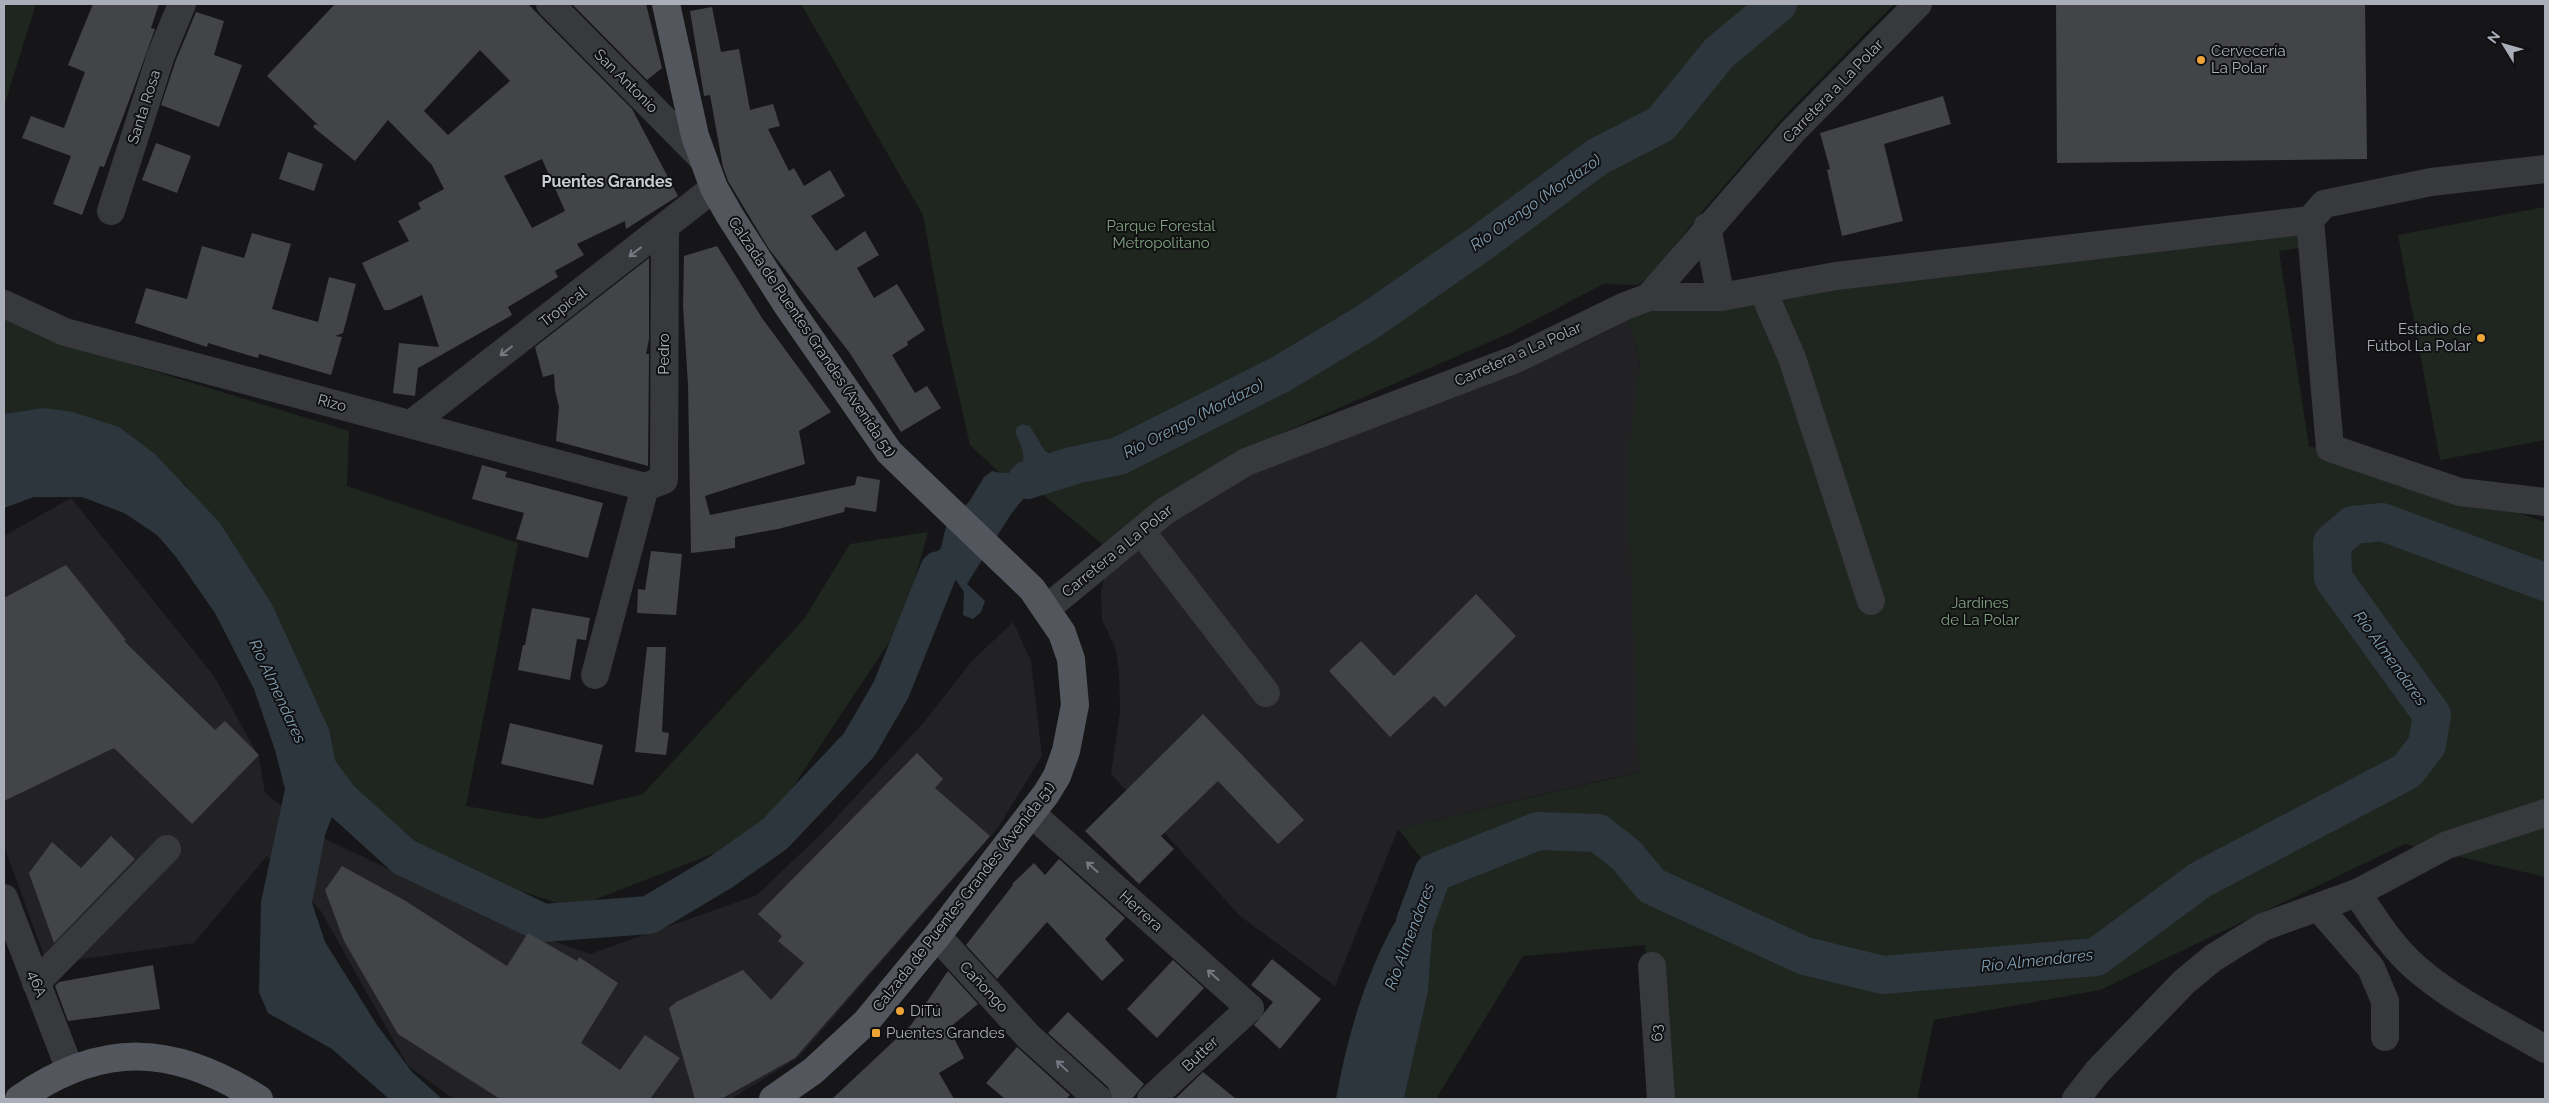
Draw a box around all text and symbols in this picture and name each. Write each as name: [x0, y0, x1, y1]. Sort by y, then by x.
north arrow: [2479, 20, 2529, 70]
text: N: [2484, 28, 2503, 46]
street label: Carretera a La Polar: [1779, 35, 1887, 146]
place label: Cervecería La Polar: [2211, 42, 2286, 77]
street label: San Antonio: [590, 45, 662, 117]
marker: Cervecería La Polar: [2195, 54, 2207, 66]
street label: Santa Rosa: [124, 68, 164, 146]
water label: Río Orengo (Mordazo): [1466, 150, 1604, 255]
district label: Puentes Grandes: [542, 172, 673, 191]
street label: Calzada de Puentes Grandes (Avenida 51): [725, 213, 899, 461]
park label: Parque Forestal Metropolitano: [1107, 217, 1216, 252]
one-way arrow: [629, 246, 642, 257]
street label: Tropical: [536, 282, 591, 331]
street label: Carretera a La Polar: [1452, 318, 1585, 390]
place label: Estadio de Fútbol La Polar: [2367, 320, 2472, 355]
marker: Estadio de Fútbol La Polar: [2475, 332, 2487, 344]
street label: Pedro: [655, 333, 673, 375]
one-way arrow: [500, 345, 513, 356]
water label: Río Orengo (Mordazo): [1120, 375, 1267, 462]
street label: Rizo: [316, 391, 348, 415]
street label: Carretera a La Polar: [1058, 500, 1176, 601]
park label: Jardines de La Polar: [1941, 594, 2020, 629]
water label: Río Almendares: [2350, 607, 2432, 710]
water label: Río Almendares: [245, 636, 310, 747]
street label: Calzada de Puentes Grandes (Avenida 51): [869, 779, 1059, 1015]
one-way arrow: [1086, 861, 1099, 873]
water label: Río Almendares: [1380, 880, 1439, 992]
street label: Herrera: [1116, 887, 1166, 935]
water label: Río Almendares: [1980, 945, 2095, 976]
street label: Cañongo: [956, 958, 1012, 1016]
street label: 46A: [24, 968, 50, 1000]
one-way arrow: [1207, 970, 1220, 981]
place label: DiTú: [910, 1002, 941, 1020]
marker: DiTú: [894, 1005, 906, 1017]
place label: Puentes Grandes: [886, 1024, 1005, 1042]
street label: 63: [1647, 1024, 1667, 1042]
marker: Puentes Grandes: [870, 1027, 882, 1039]
street label: Butter: [1178, 1032, 1222, 1075]
one-way arrow: [1055, 1060, 1068, 1072]

